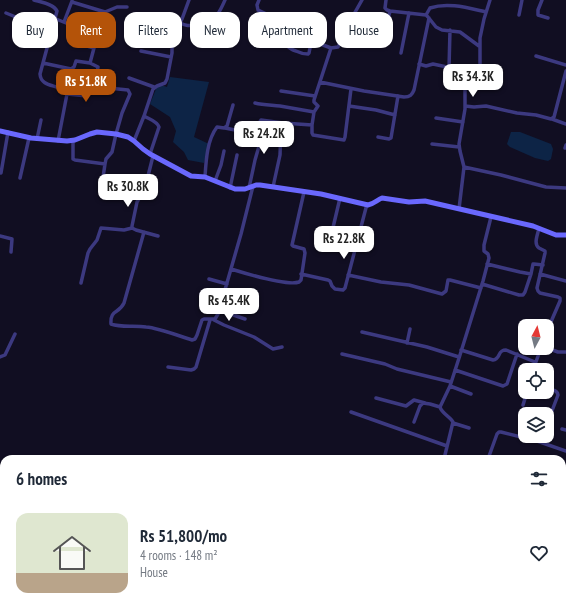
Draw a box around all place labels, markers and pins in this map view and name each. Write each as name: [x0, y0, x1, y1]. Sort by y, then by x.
pin: Rs 34.3K: [432, 64, 514, 98]
pin: Rs 51.8K: [45, 69, 127, 103]
pin: Rs 24.2K: [223, 121, 305, 155]
pin: Rs 30.8K: [87, 174, 169, 208]
pin: Rs 22.8K: [303, 226, 385, 260]
pin: Rs 45.4K: [188, 288, 270, 322]

